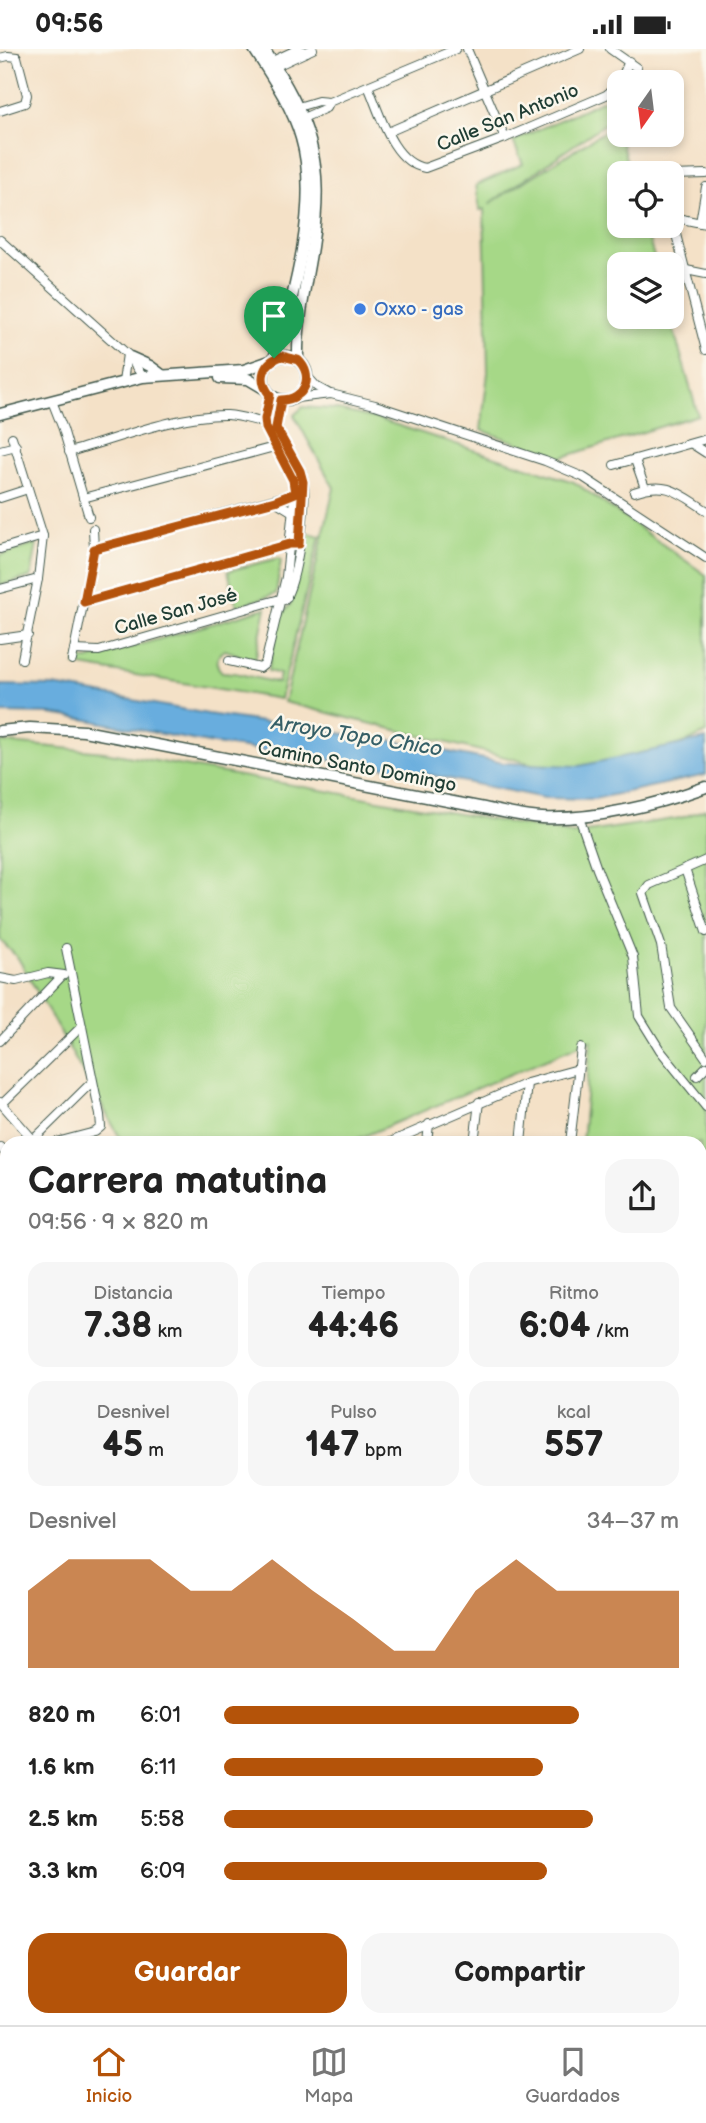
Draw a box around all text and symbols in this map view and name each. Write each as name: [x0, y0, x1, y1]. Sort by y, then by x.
text: 09:56: [35, 9, 103, 40]
north arrow: [607, 70, 684, 147]
map controls: [607, 70, 684, 329]
street label: Calle San Antonio: [434, 79, 582, 157]
button: locate: [607, 161, 684, 238]
button: layers: [607, 252, 684, 329]
pin: [244, 286, 304, 358]
icon: arrive: [255, 297, 293, 335]
place label: Oxxo - gas: [374, 298, 463, 321]
marker: Oxxo - gas: [352, 301, 368, 317]
street label: Calle San José: [112, 583, 240, 641]
water label: Arroyo Topo Chico: [269, 710, 444, 762]
street label: Camino Santo Domingo: [256, 736, 458, 798]
text: Carrera matutina: [28, 1159, 328, 1204]
button: share: [605, 1159, 679, 1233]
text: 09:56 · 9 × 820 m: [28, 1208, 208, 1236]
text: Distancia: [93, 1282, 173, 1305]
text: Tiempo: [322, 1282, 385, 1305]
text: Ritmo: [549, 1282, 599, 1305]
text: 7.38: [84, 1305, 152, 1348]
text: 44:46: [308, 1305, 399, 1348]
text: 6:04: [518, 1305, 590, 1348]
text: km: [152, 1320, 182, 1343]
text: /km: [590, 1320, 629, 1343]
text: Desnivel: [97, 1401, 170, 1424]
text: Pulso: [330, 1401, 377, 1424]
text: kcal: [557, 1401, 591, 1424]
text: 45: [102, 1424, 143, 1467]
text: 147: [305, 1424, 360, 1467]
text: 557: [544, 1424, 604, 1467]
text: m: [143, 1439, 164, 1462]
text: bpm: [360, 1439, 402, 1462]
text: Desnivel: [28, 1507, 117, 1535]
text: 34–37 m: [586, 1507, 679, 1535]
text: 820 m: [28, 1701, 95, 1729]
text: 6:01: [140, 1701, 181, 1729]
text: 1.6 km: [28, 1753, 95, 1781]
text: 6:11: [140, 1753, 177, 1781]
text: 2.5 km: [28, 1805, 98, 1833]
text: 5:58: [140, 1805, 184, 1833]
text: 3.3 km: [28, 1857, 98, 1885]
text: 6:09: [140, 1857, 186, 1885]
button: Guardar: [28, 1933, 347, 2013]
button: Compartir: [361, 1933, 679, 2013]
tab: Inicio: [86, 2043, 132, 2108]
tab: Mapa: [304, 2043, 353, 2108]
tab: Guardados: [525, 2043, 620, 2108]

